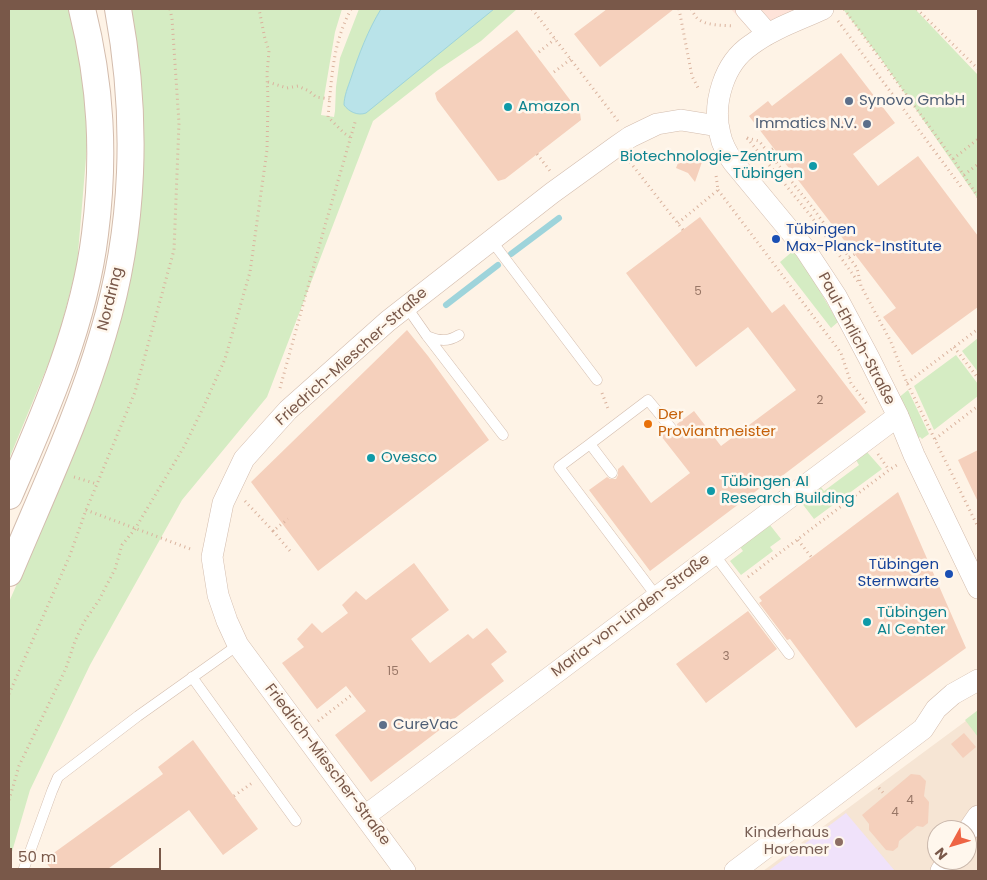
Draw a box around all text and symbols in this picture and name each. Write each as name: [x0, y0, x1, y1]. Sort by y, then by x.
place label: Synovo GmbH: [859, 92, 965, 110]
marker: Synovo GmbH: [843, 95, 855, 107]
place label: Amazon: [518, 98, 580, 116]
marker: Amazon: [502, 101, 514, 113]
place label: Immatics N.V.: [755, 115, 857, 133]
marker: Immatics N.V.: [861, 118, 873, 130]
place label: Biotechnologie-Zentrum Tübingen: [620, 148, 803, 183]
marker: Biotechnologie-Zentrum Tübingen: [807, 160, 819, 172]
place label: Tübingen Max-Planck-Institute: [786, 221, 942, 256]
marker: Tübingen Max-Planck-Institute: [770, 233, 782, 245]
street label: Nordring: [94, 265, 128, 333]
street label: Paul-Ehrlich-Straße: [814, 270, 898, 408]
street label: Friedrich-Miescher-Straße: [273, 284, 431, 430]
house number: 5: [694, 285, 702, 299]
house number: 2: [817, 394, 823, 408]
place label: Der Proviantmeister: [658, 406, 776, 441]
marker: Der Proviantmeister: [642, 418, 654, 430]
place label: Ovesco: [381, 449, 437, 467]
marker: Ovesco: [365, 452, 377, 464]
place label: Tübingen AI Research Building: [721, 473, 855, 508]
marker: Tübingen AI Research Building: [705, 485, 717, 497]
street label: Maria-von-Linden-Straße: [548, 551, 714, 681]
place label: Tübingen Sternwarte: [857, 556, 939, 591]
marker: Tübingen Sternwarte: [943, 568, 955, 580]
place label: Tübingen AI Center: [877, 604, 947, 639]
marker: Tübingen AI Center: [861, 616, 873, 628]
house number: 3: [722, 650, 730, 664]
house number: 15: [387, 665, 399, 679]
street label: Friedrich-Miescher-Straße: [260, 681, 394, 849]
place label: CureVac: [393, 716, 458, 734]
marker: CureVac: [377, 719, 389, 731]
house number: 4: [906, 794, 914, 808]
house number: 4: [891, 806, 899, 820]
north arrow: [927, 820, 977, 870]
place label: Kinderhaus Horemer: [745, 824, 829, 859]
marker: Kinderhaus Horemer: [833, 836, 845, 848]
scale bar: [12, 838, 164, 870]
text: N: [930, 843, 952, 864]
text: 50 m: [18, 846, 56, 867]

